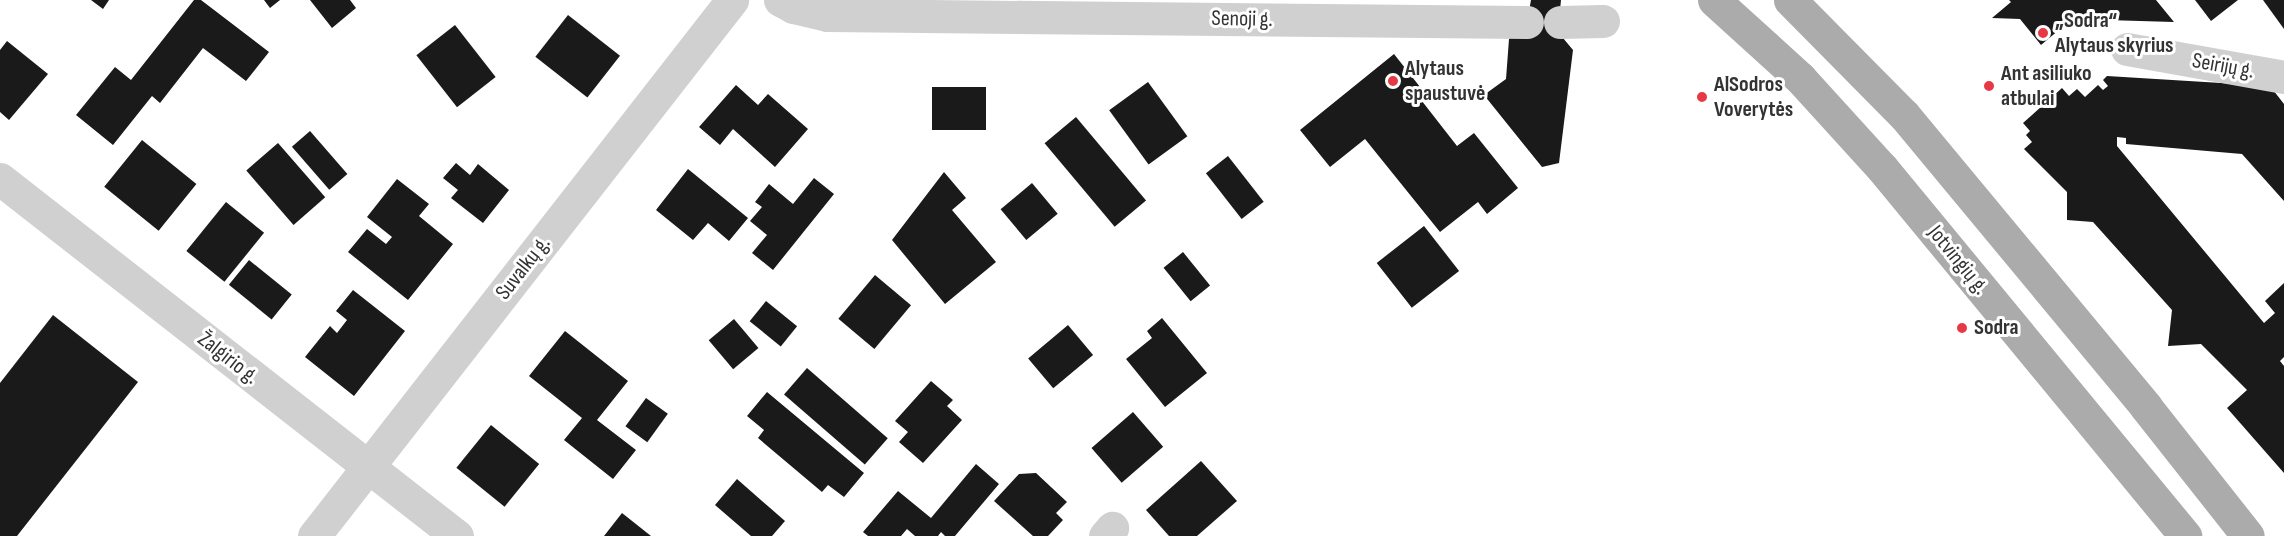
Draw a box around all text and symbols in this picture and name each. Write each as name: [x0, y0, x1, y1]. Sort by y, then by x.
street label: Senoji g.: [1211, 5, 1273, 33]
place label: „Sodra“ Alytaus skyrius: [2055, 7, 2173, 58]
marker: „Sodra“ Alytaus skyrius: [2036, 26, 2050, 40]
street label: Seirijų g.: [2190, 48, 2256, 84]
place label: Alytaus spaustuvė: [1405, 55, 1485, 106]
place label: Ant asiliuko atbulai: [2001, 60, 2092, 112]
place label: AlSodros Voverytės: [1714, 71, 1793, 122]
marker: Alytaus spaustuvė: [1386, 74, 1400, 88]
marker: Ant asiliuko atbulai: [1982, 79, 1996, 93]
marker: AlSodros Voverytės: [1695, 90, 1709, 104]
street label: Jotvingių g.: [1922, 220, 1994, 300]
street label: Suvalkų g.: [490, 231, 556, 305]
place label: Sodra: [1974, 315, 2019, 341]
marker: Sodra: [1955, 321, 1969, 335]
street label: Žalgirio g.: [192, 326, 264, 390]

